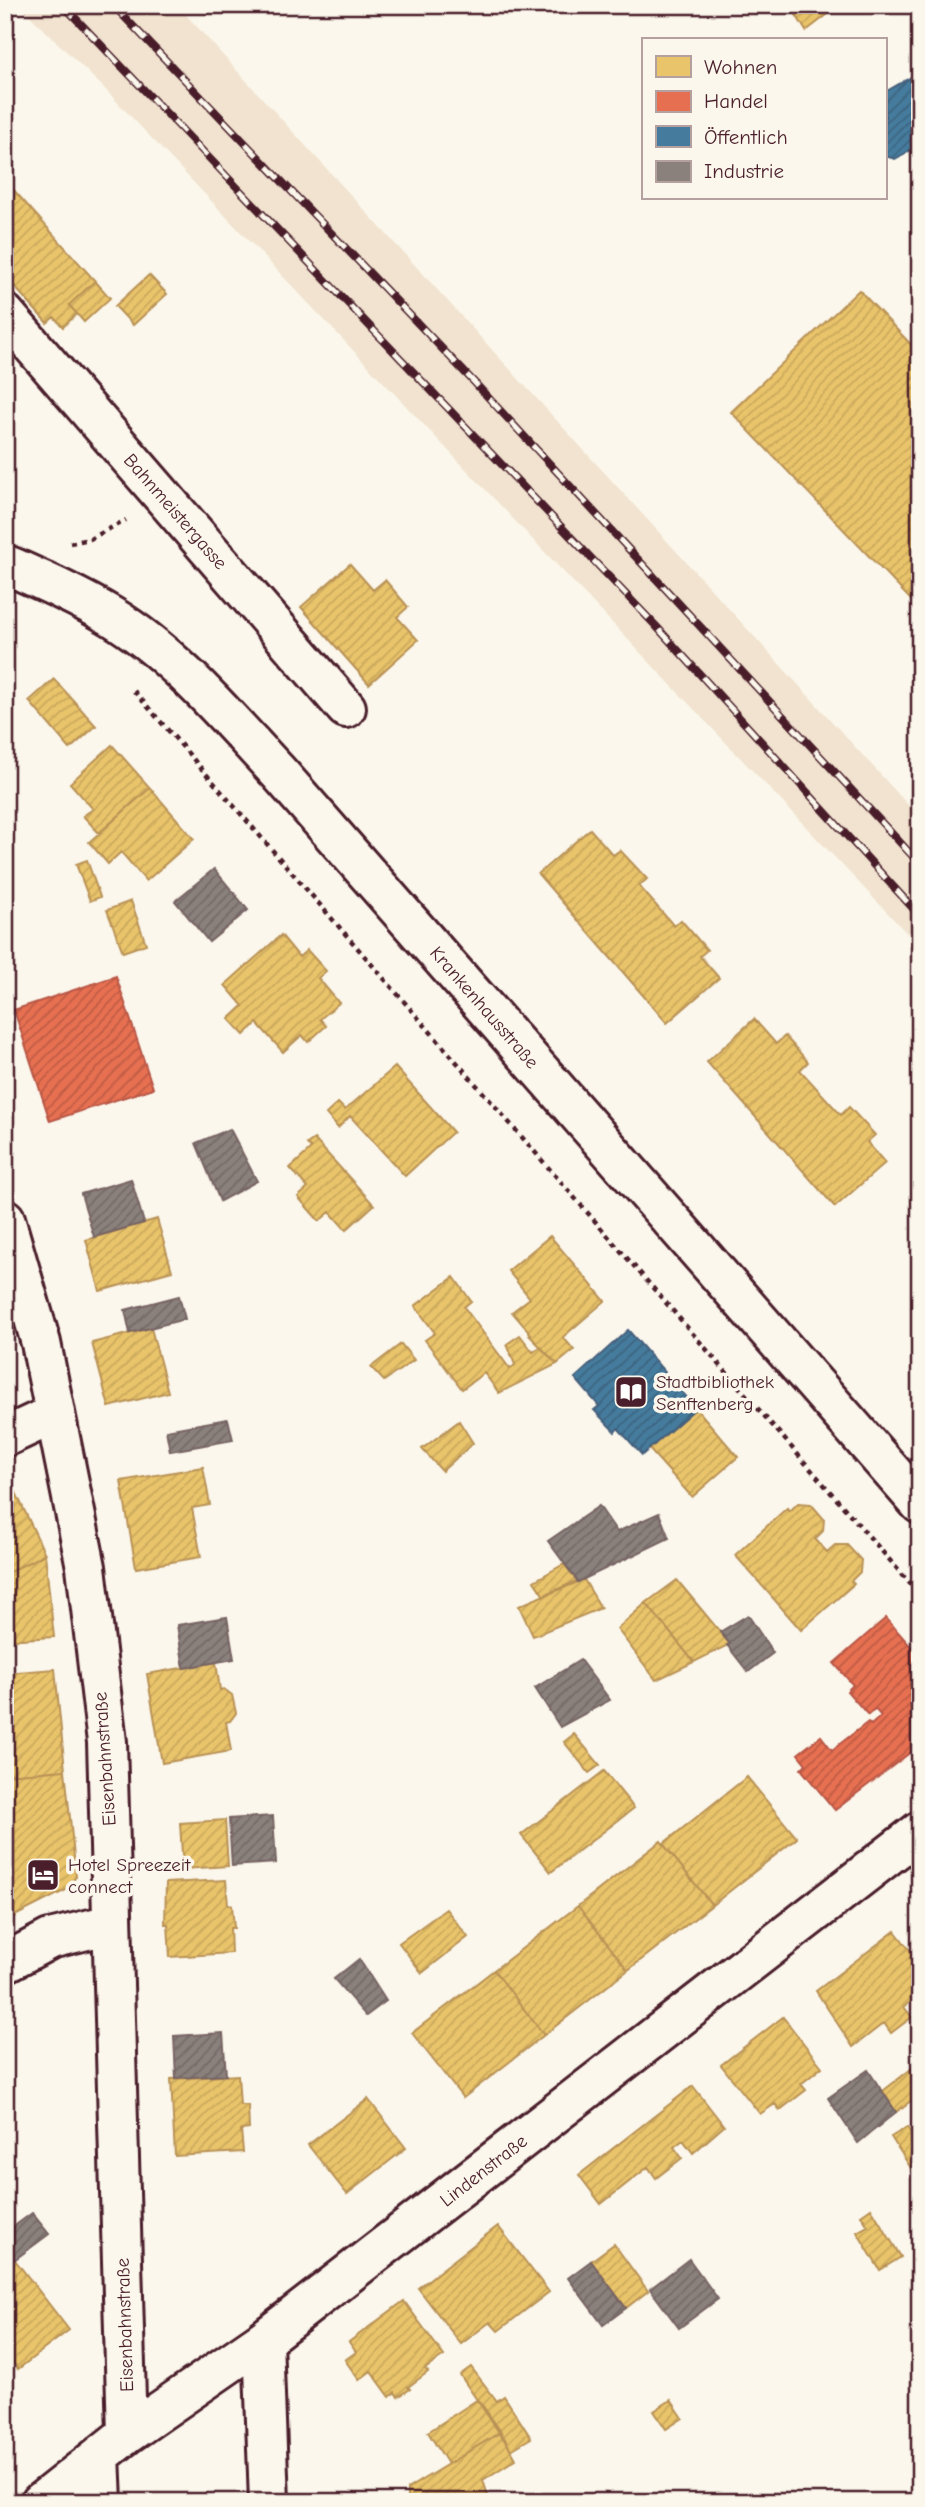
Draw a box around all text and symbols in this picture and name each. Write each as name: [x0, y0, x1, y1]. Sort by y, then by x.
legend: [642, 38, 886, 200]
text: Wohnen: [704, 55, 777, 79]
text: Handel: [704, 89, 768, 113]
text: Öffentlich: [704, 125, 788, 149]
text: Industrie: [704, 159, 784, 183]
street label: Bahnmeistergasse: [119, 449, 232, 574]
street label: Krankenhausstraße: [425, 942, 543, 1073]
place label: Stadtbibliothek Senftenberg: [656, 1371, 775, 1415]
library icon: Stadtbibliothek Senftenberg: [612, 1373, 650, 1411]
street label: Eisenbahnstraße: [89, 1691, 121, 1827]
place label: Hotel Spreezeit connect: [68, 1854, 191, 1898]
hotel icon: Hotel Spreezeit connect: [24, 1856, 62, 1894]
street label: Lindenstraße: [436, 2130, 531, 2212]
street label: Eisenbahnstraße: [112, 2258, 138, 2392]

